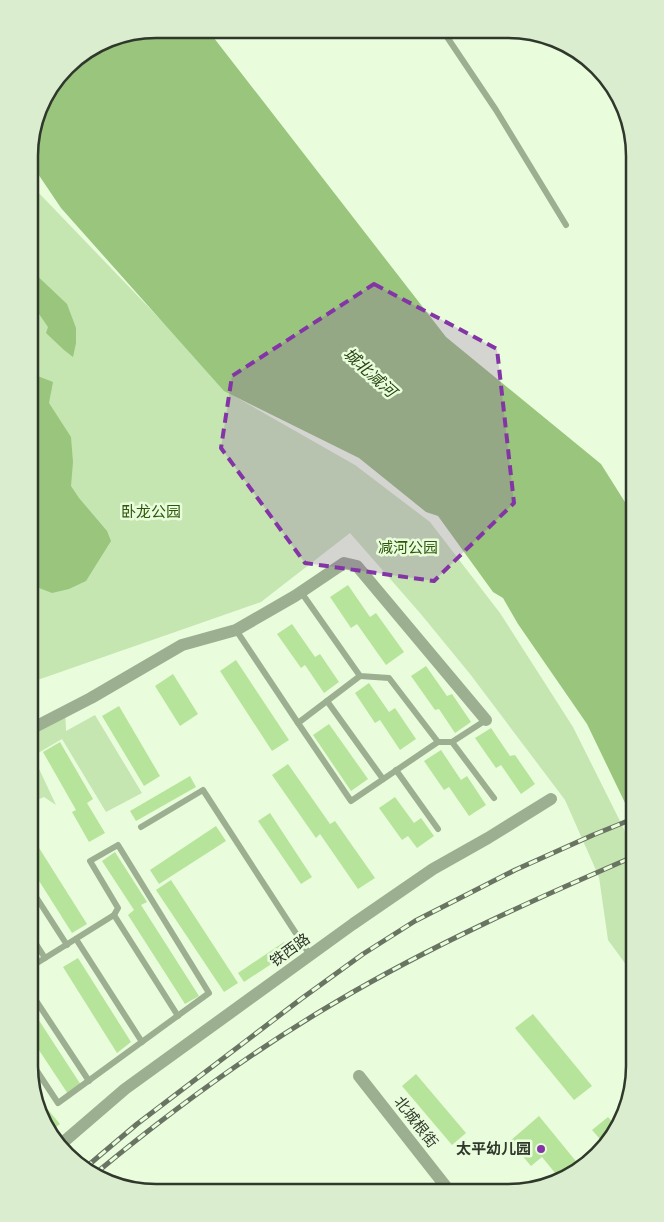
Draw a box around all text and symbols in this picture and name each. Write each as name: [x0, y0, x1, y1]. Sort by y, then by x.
water label: 城北减河: [340, 343, 403, 403]
park label: 卧龙公园: [121, 502, 181, 521]
park label: 减河公园: [378, 538, 438, 557]
street label: 铁西路: [266, 929, 313, 971]
street label: 北城根街: [390, 1092, 442, 1151]
place label: 太平幼儿园: [456, 1139, 531, 1158]
marker: 太平幼儿园: [535, 1143, 547, 1155]

